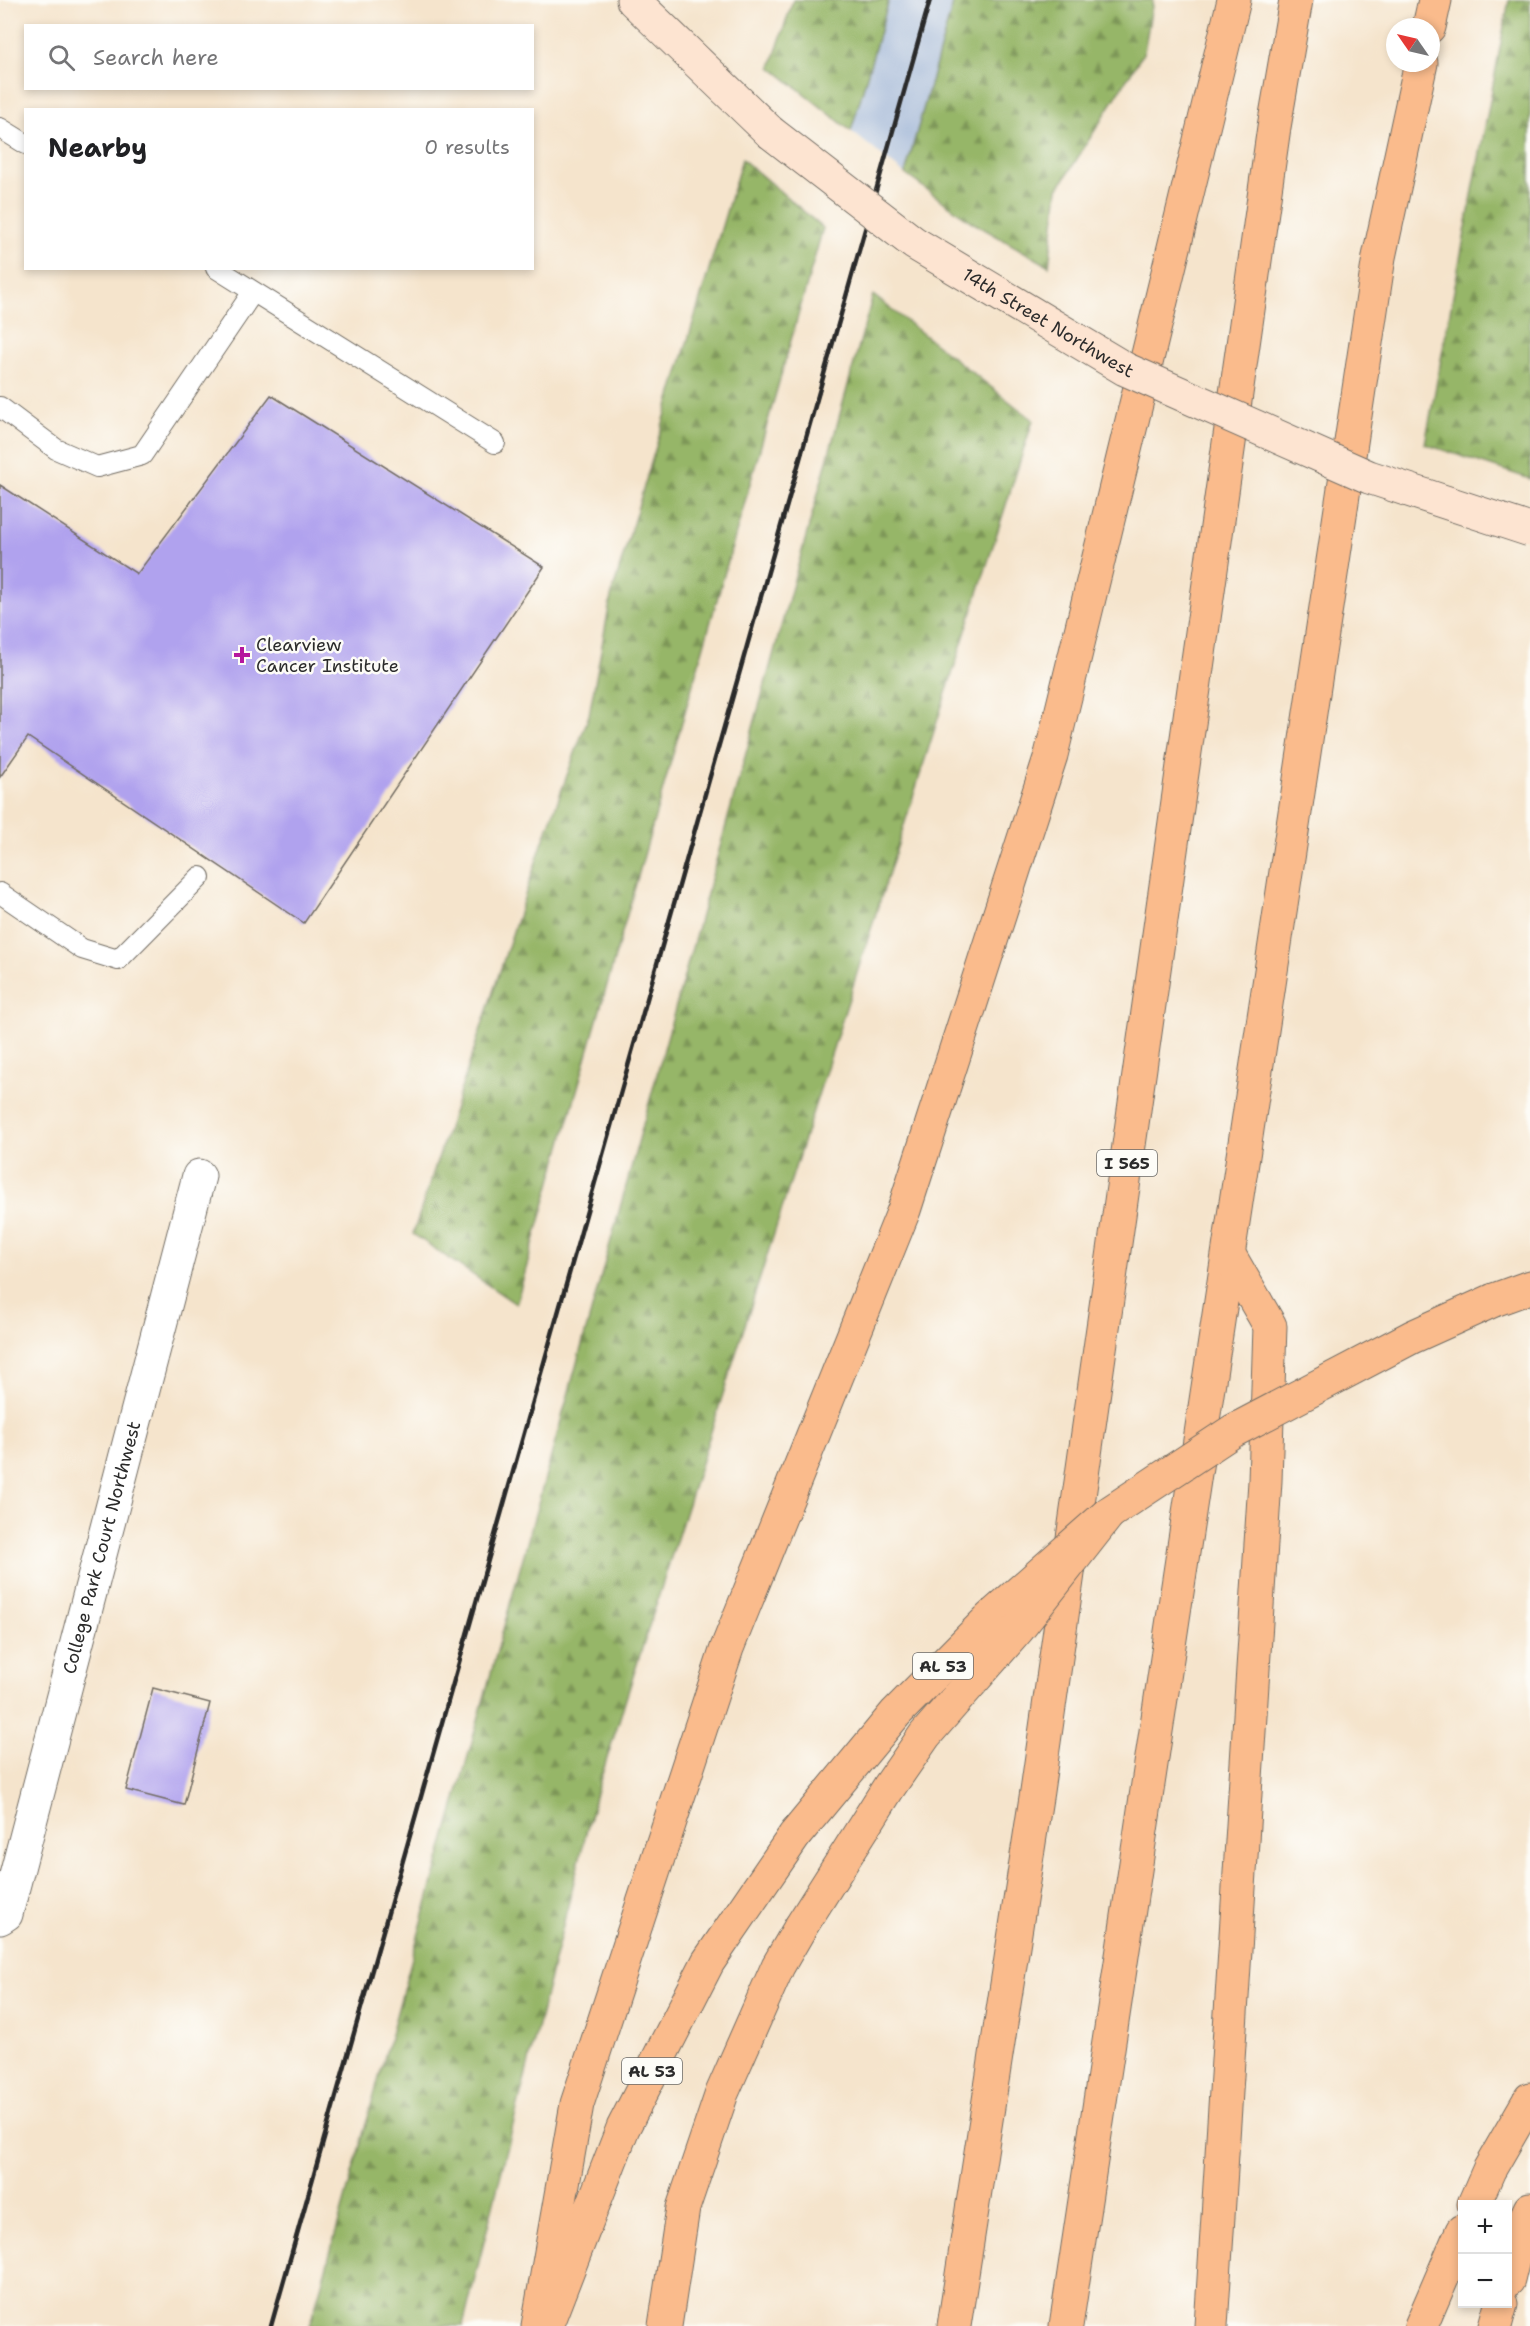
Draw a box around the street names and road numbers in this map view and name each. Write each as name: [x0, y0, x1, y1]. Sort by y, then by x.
street label: 14th Street Northwest: [958, 263, 1138, 383]
road number: I 565: [1097, 1150, 1157, 1176]
street label: College Park Court Northwest: [57, 1418, 146, 1677]
road number: AL 53: [913, 1653, 973, 1679]
road number: AL 53: [622, 2058, 682, 2084]

